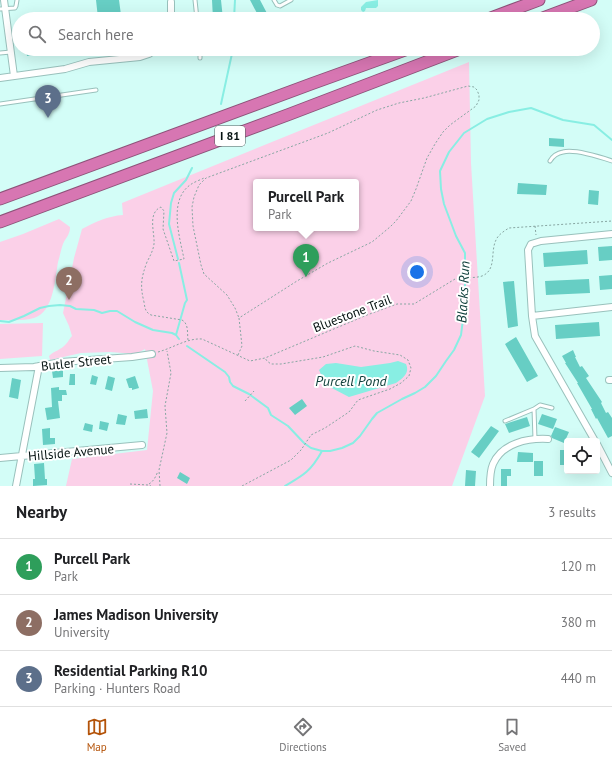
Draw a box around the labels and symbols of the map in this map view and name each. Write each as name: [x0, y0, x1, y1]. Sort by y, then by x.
pin: 3: [35, 85, 61, 118]
road number: I 81: [215, 126, 245, 146]
pin: 1: [293, 244, 319, 277]
water label: Blacks Run: [452, 261, 474, 323]
your location: [407, 262, 427, 282]
pin: 2: [56, 267, 82, 300]
street label: Bluestone Trail: [311, 291, 394, 336]
street label: Butler Street: [40, 350, 113, 375]
water label: Purcell Pond: [315, 372, 388, 390]
street label: Hillside Avenue: [27, 440, 115, 465]

